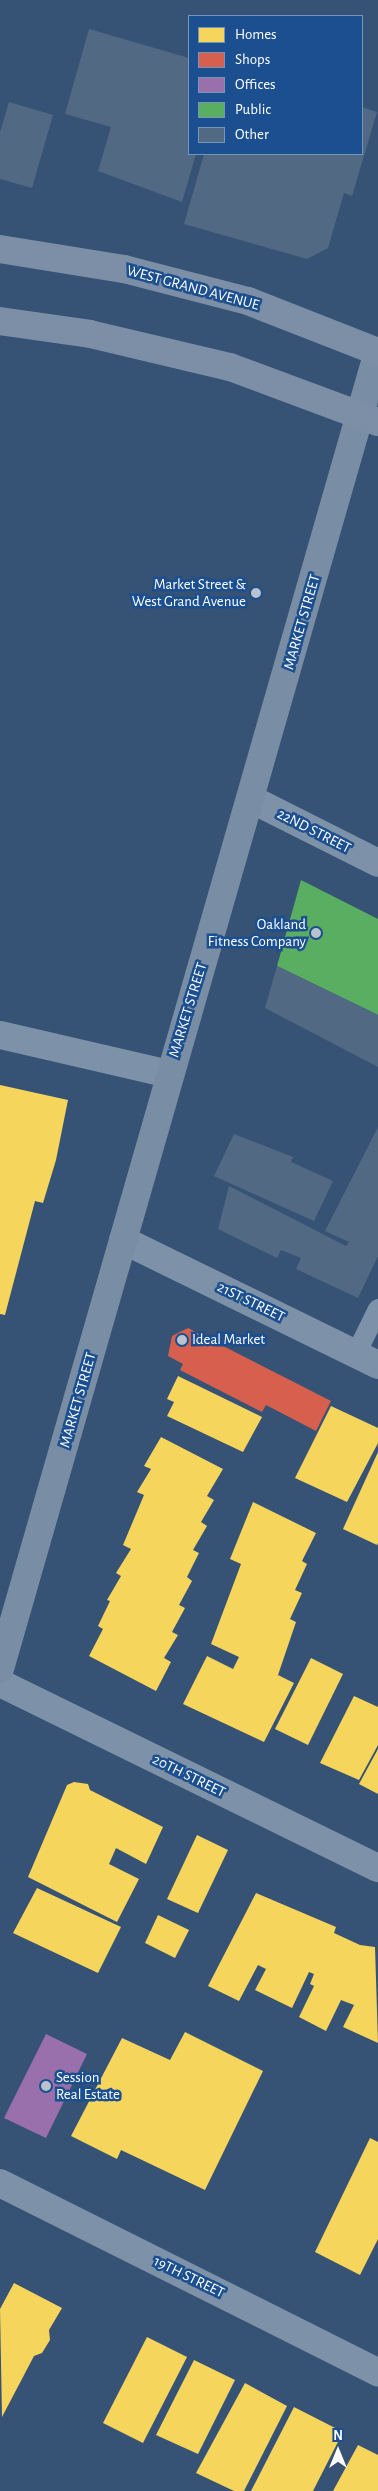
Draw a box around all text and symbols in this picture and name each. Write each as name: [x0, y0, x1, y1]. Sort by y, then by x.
legend: [188, 15, 363, 155]
text: Homes: [235, 27, 277, 42]
text: Shops: [235, 52, 270, 67]
text: Offices: [235, 77, 276, 92]
text: Public: [235, 102, 271, 117]
text: Other: [235, 127, 269, 142]
street label: WEST GRAND AVENUE: [125, 262, 261, 314]
street label: MARKET STREET: [280, 572, 324, 672]
place label: Market Street & West Grand Avenue: [132, 575, 246, 610]
marker: Market Street & West Grand Avenue: [250, 587, 262, 599]
street label: 22ND STREET: [274, 805, 354, 857]
place label: Oakland Fitness Company: [208, 915, 306, 950]
marker: Oakland Fitness Company: [310, 927, 322, 939]
street label: MARKET STREET: [165, 960, 211, 1060]
street label: 21ST STREET: [214, 1278, 288, 1326]
place label: Ideal Market: [192, 1331, 265, 1349]
marker: Ideal Market: [176, 1334, 188, 1346]
street label: MARKET STREET: [56, 1350, 100, 1450]
street label: 20TH STREET: [149, 1751, 229, 1801]
place label: Session Real Estate: [56, 2068, 120, 2103]
marker: Session Real Estate: [40, 2080, 52, 2092]
street label: 19TH STREET: [151, 2252, 227, 2302]
north arrow: [313, 2426, 363, 2476]
text: N: [333, 2429, 343, 2443]

